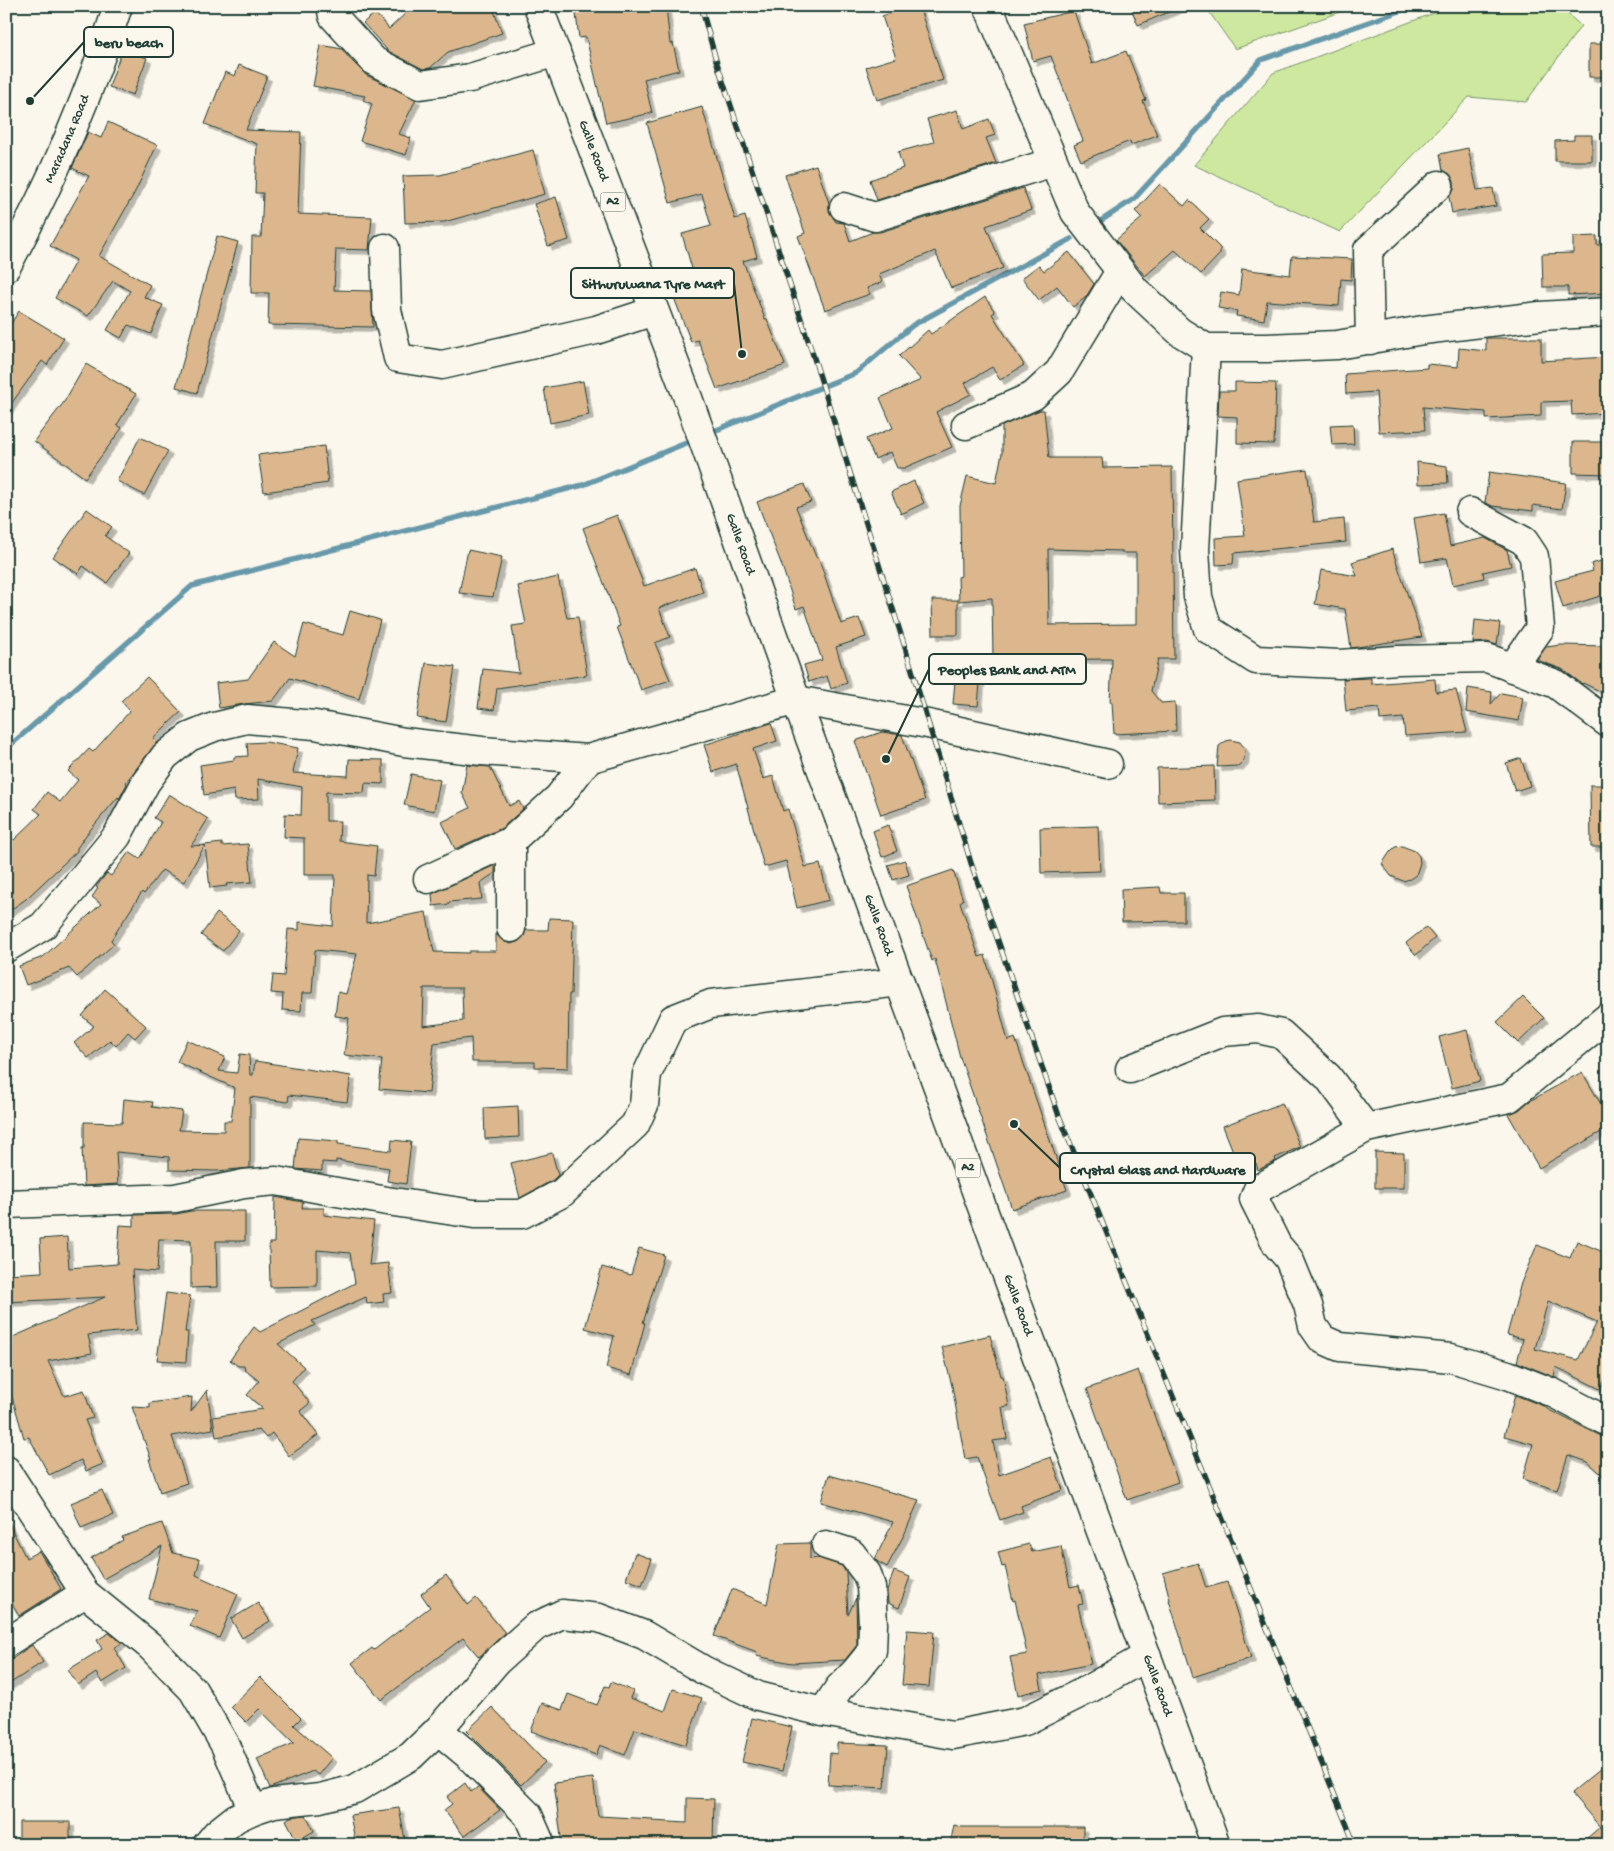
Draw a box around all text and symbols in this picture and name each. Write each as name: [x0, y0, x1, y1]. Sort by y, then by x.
callout: beru beach: [84, 27, 173, 57]
text: beru beach: [94, 35, 163, 53]
street label: Maradana Road: [41, 91, 95, 186]
street label: Galle Road: [574, 118, 613, 185]
road number: A2: [600, 192, 626, 212]
callout: Sithuruwana Tyre Mart: [571, 268, 734, 298]
text: Sithuruwana Tyre Mart: [582, 276, 726, 294]
street label: Galle Road: [722, 511, 760, 579]
callout: Peoples Bank and ATM: [929, 654, 1086, 684]
text: Peoples Bank and ATM: [937, 662, 1076, 680]
street label: Galle Road: [859, 892, 898, 960]
callout: Crystal Glass and Hardware: [1060, 1153, 1255, 1183]
road number: A2: [956, 1158, 980, 1178]
text: Crystal Glass and Hardware: [1069, 1162, 1247, 1180]
street label: Galle Road: [999, 1272, 1038, 1340]
street label: Galle Road: [1138, 1652, 1177, 1720]

